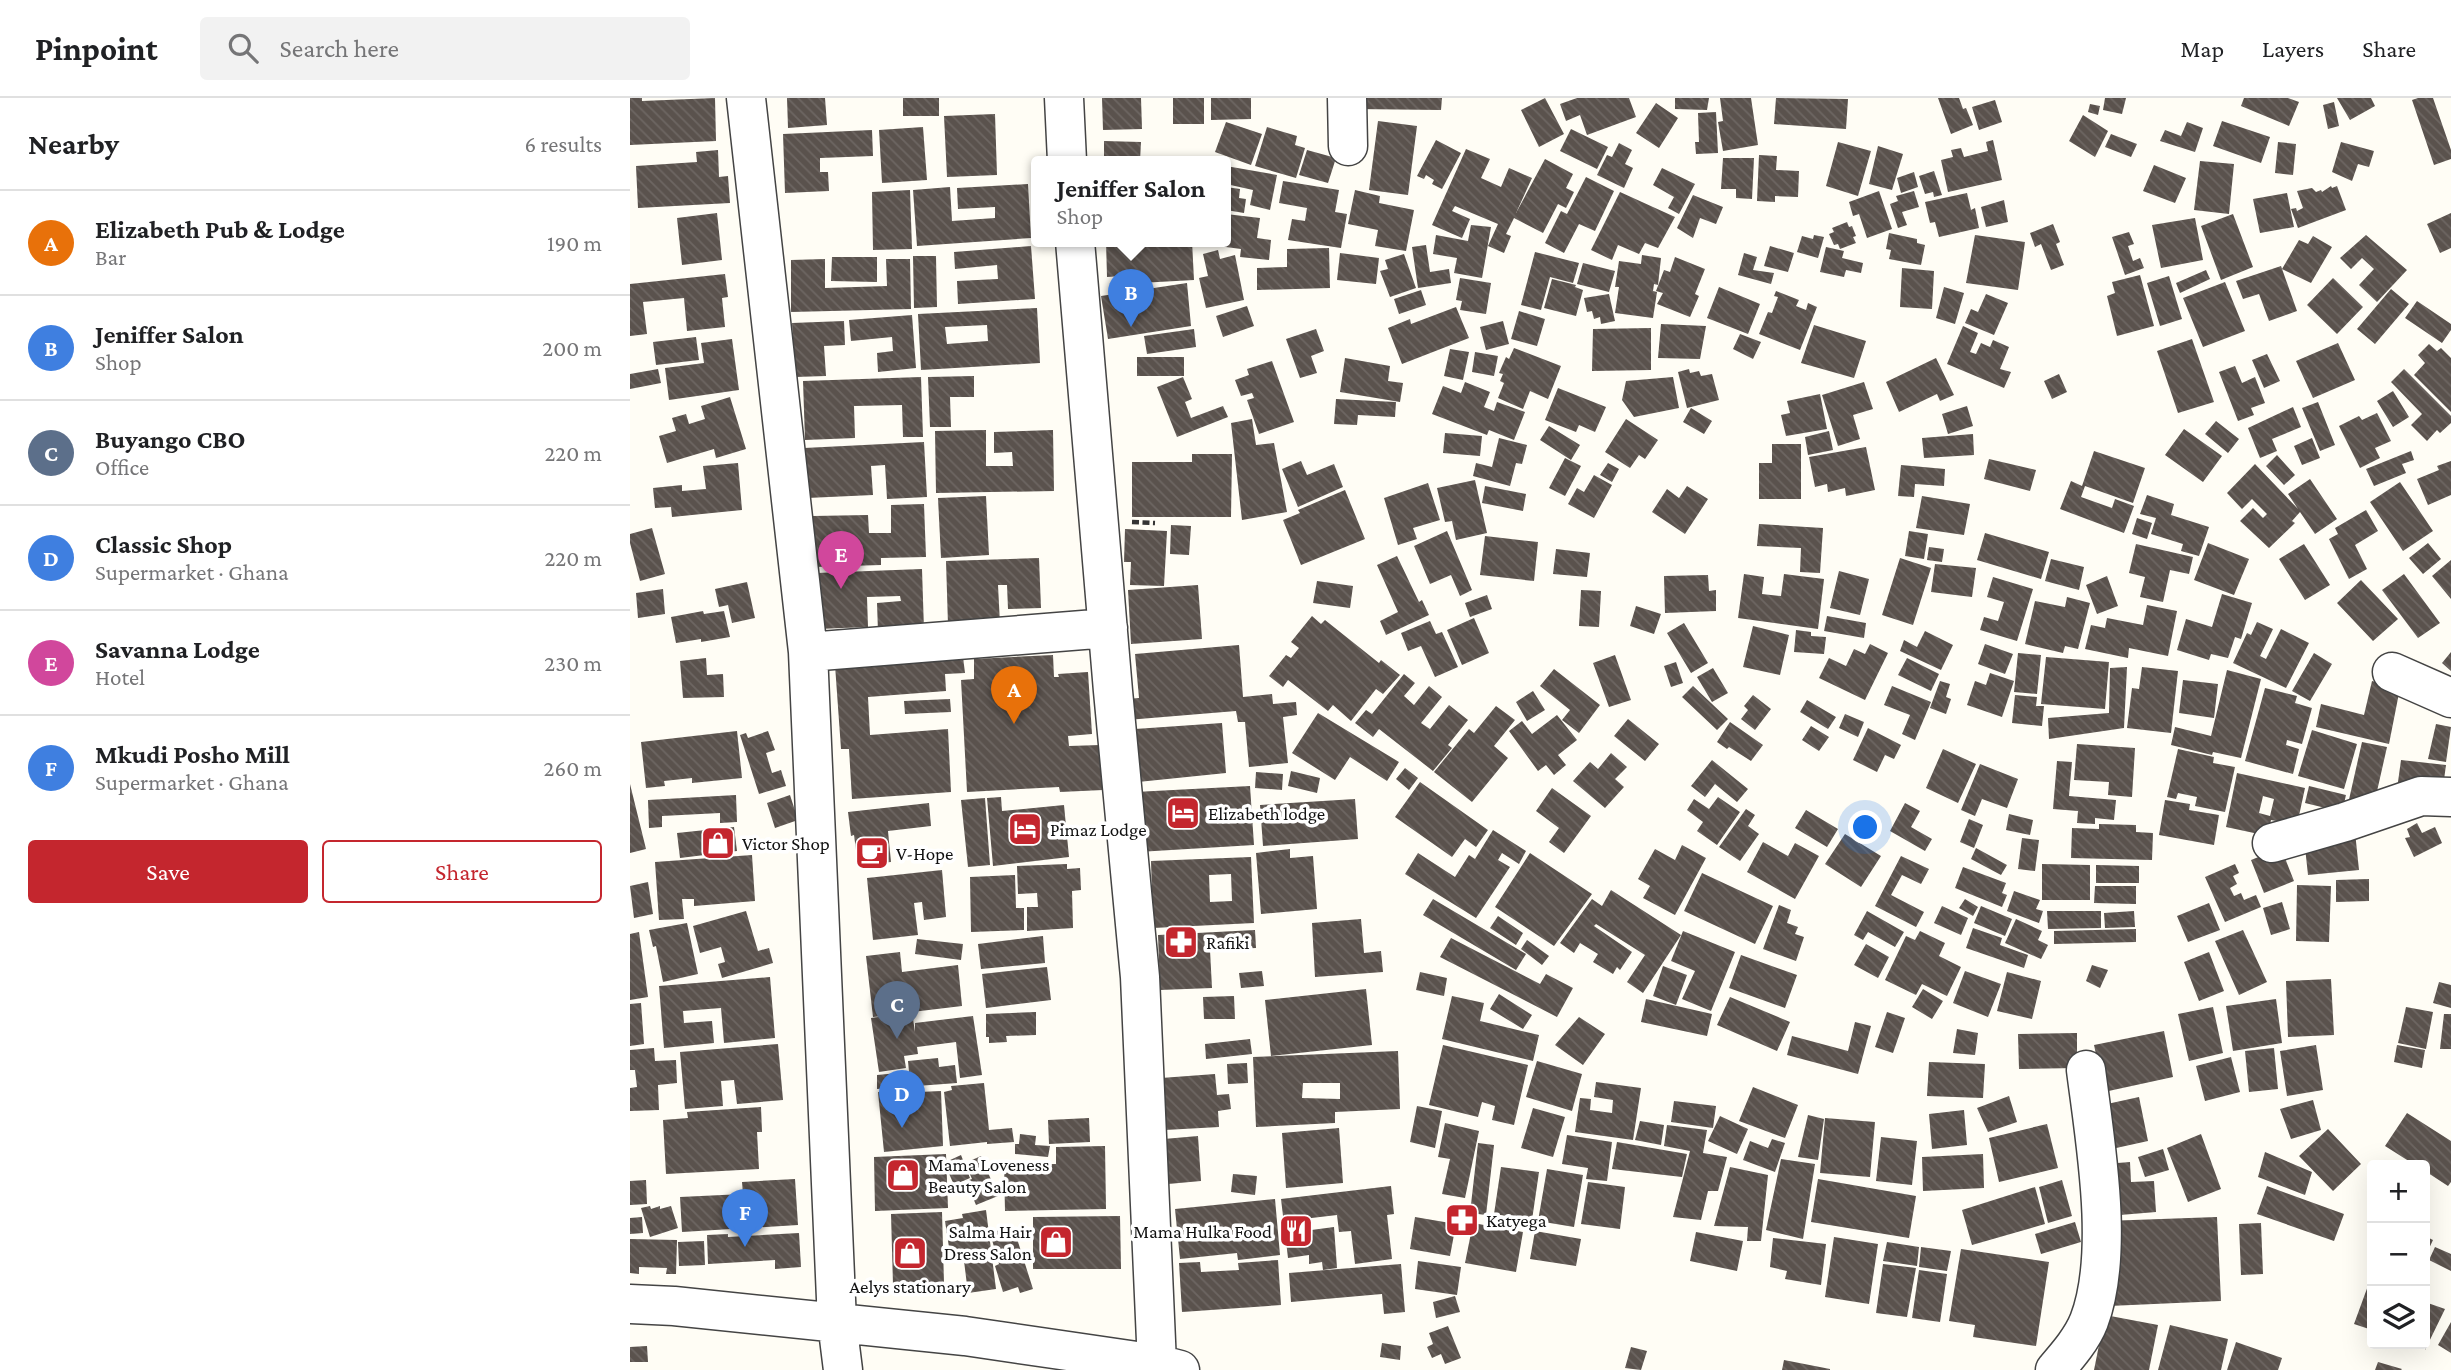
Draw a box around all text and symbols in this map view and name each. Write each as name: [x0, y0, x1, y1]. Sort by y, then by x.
search box: [200, 17, 690, 80]
icon: search: [224, 29, 262, 67]
text: Pinpoint: [35, 30, 158, 67]
text: Search here: [280, 34, 399, 63]
text: Map: [2180, 35, 2224, 62]
text: Layers: [2262, 35, 2324, 62]
text: Share: [2362, 35, 2416, 62]
text: Nearby: [28, 127, 119, 160]
text: 6 results: [525, 131, 602, 157]
popup: [1031, 156, 1231, 247]
text: Jeniffer Salon: [1057, 174, 1205, 203]
text: Shop: [1057, 203, 1103, 229]
text: Elizabeth Pub & Lodge: [95, 215, 345, 244]
text: A: [44, 230, 58, 256]
text: 190 m: [547, 230, 602, 256]
text: Bar: [95, 244, 126, 270]
pin: B: [1108, 269, 1154, 327]
text: Jeniffer Salon: [95, 320, 244, 349]
text: B: [44, 335, 58, 361]
text: 200 m: [542, 335, 602, 361]
text: Shop: [95, 349, 142, 375]
text: Buyango CBO: [95, 425, 246, 454]
text: C: [44, 440, 58, 466]
text: 220 m: [544, 440, 602, 466]
text: Office: [95, 454, 149, 480]
text: Classic Shop: [95, 530, 232, 559]
pin: E: [818, 531, 864, 589]
text: D: [43, 545, 59, 571]
text: 220 m: [544, 545, 602, 571]
text: Supermarket · Ghana: [95, 559, 289, 585]
text: Savanna Lodge: [95, 635, 260, 664]
text: E: [44, 650, 58, 676]
text: 230 m: [544, 650, 602, 676]
text: Hotel: [95, 664, 145, 690]
pin: A: [991, 666, 1037, 724]
text: Mkudi Posho Mill: [95, 740, 290, 769]
text: F: [45, 755, 57, 781]
text: 260 m: [544, 755, 602, 781]
text: Supermarket · Ghana: [95, 769, 289, 795]
hotel icon: Elizabeth lodge: [1164, 794, 1202, 832]
place label: Elizabeth lodge: [1208, 803, 1325, 824]
hotel icon: Pimaz Lodge: [1006, 810, 1044, 848]
your location: [1848, 810, 1882, 844]
place label: Pimaz Lodge: [1050, 819, 1147, 840]
shop icon: Victor Shop: [699, 824, 737, 862]
place label: Victor Shop: [742, 833, 830, 854]
cafe icon: V-Hope: [853, 834, 891, 872]
button: Save: [28, 840, 308, 903]
button: Share: [322, 840, 602, 903]
place label: V-Hope: [896, 843, 953, 864]
pharmacy icon: Rafiki: [1162, 923, 1200, 961]
place label: Rafiki: [1206, 932, 1249, 953]
pin: C: [874, 981, 920, 1039]
pin: D: [879, 1070, 925, 1128]
place label: Mama Loveness Beauty Salon: [928, 1154, 1049, 1197]
shop icon: Mama Loveness Beauty Salon: [884, 1156, 922, 1194]
map controls: [2367, 1160, 2430, 1349]
button: +: [2367, 1160, 2430, 1223]
pin: F: [722, 1189, 768, 1247]
pharmacy icon: Katyega: [1443, 1201, 1481, 1239]
place label: Katyega: [1486, 1210, 1547, 1231]
restaurant icon: Mama Hulka Food: [1277, 1212, 1315, 1250]
place label: Salma Hair Dress Salon: [944, 1221, 1032, 1264]
place label: Mama Hulka Food: [1133, 1221, 1272, 1242]
shop icon: Salma Hair Dress Salon: [1037, 1223, 1075, 1261]
button: −: [2367, 1223, 2430, 1286]
shop icon: Aelys stationary: [891, 1234, 929, 1272]
place label: Aelys stationary: [849, 1276, 971, 1297]
button: layers: [2367, 1286, 2430, 1349]

